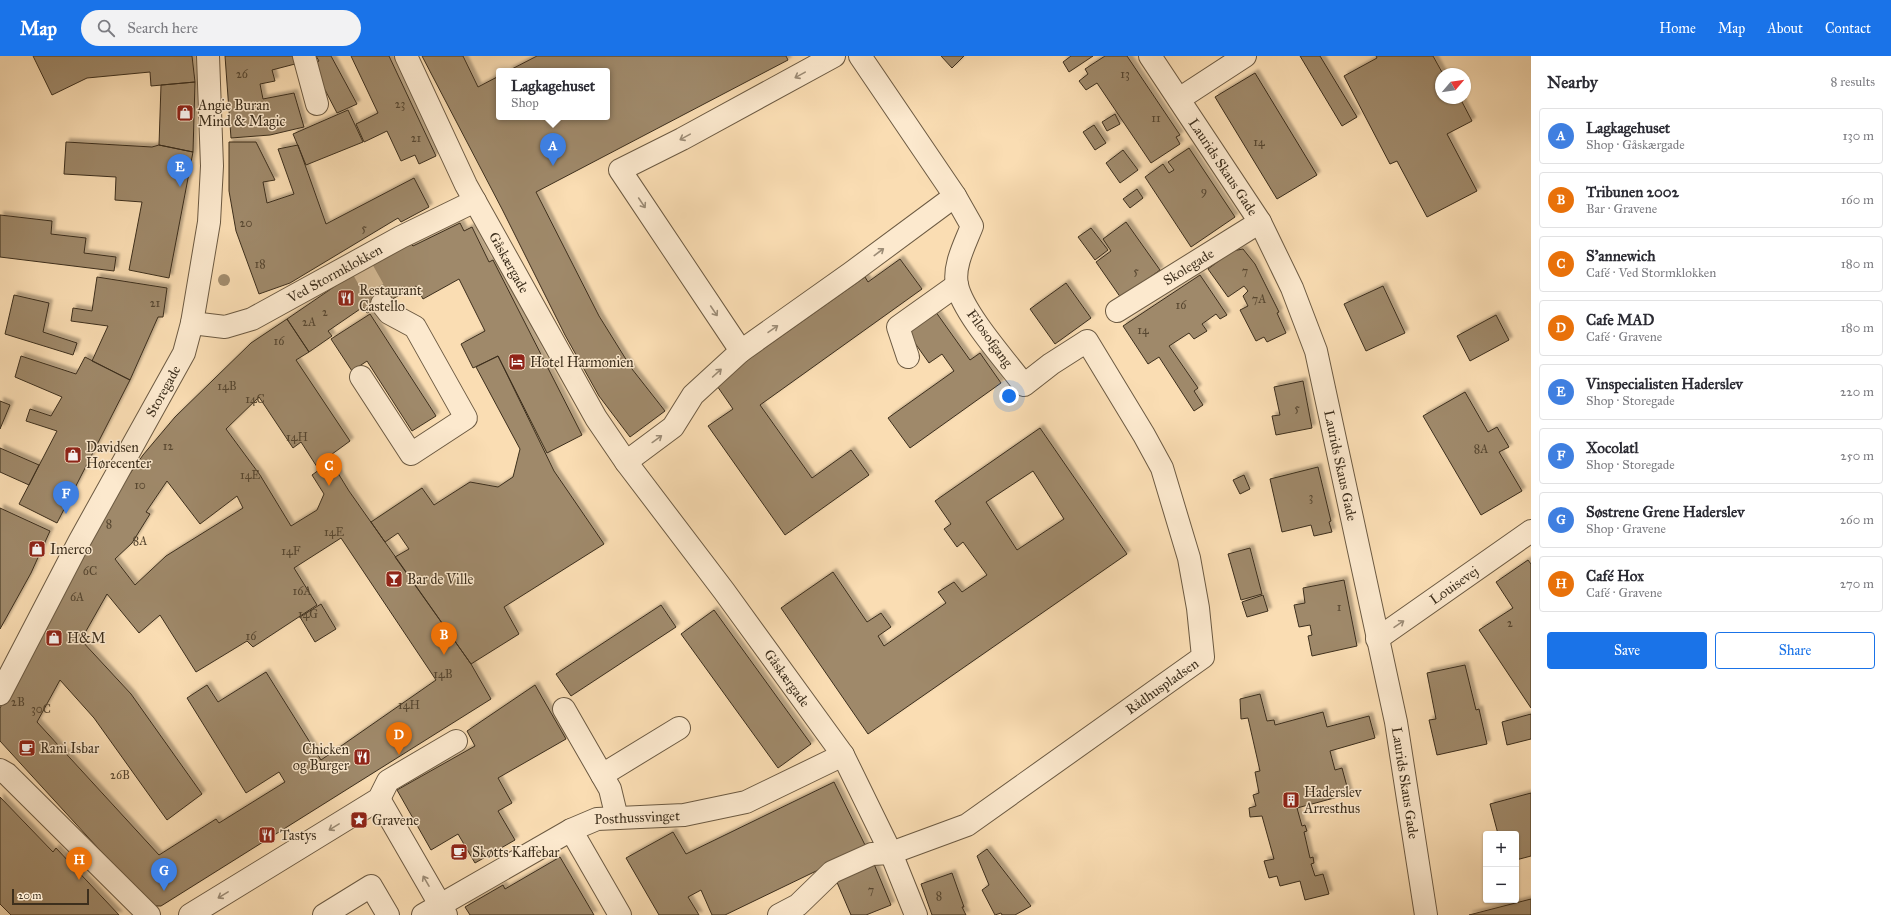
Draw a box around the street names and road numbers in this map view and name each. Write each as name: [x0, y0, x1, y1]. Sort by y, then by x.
street label: Laurids Skaus Gade: [1185, 115, 1261, 219]
street label: Gåskærgade: [485, 229, 533, 296]
street label: Ved Stormklokken: [284, 241, 386, 307]
street label: Skolegade: [1160, 245, 1217, 289]
street label: Filosofgang: [963, 306, 1017, 371]
street label: Storegade: [142, 362, 185, 420]
street label: Laurids Skaus Gade: [1320, 409, 1360, 523]
street label: Louisevej: [1427, 563, 1482, 608]
street label: Gåskærgade: [760, 646, 814, 711]
street label: Rådhuspladsen: [1123, 655, 1202, 718]
street label: Laurids Skaus Gade: [1388, 726, 1422, 840]
street label: Posthussvinget: [594, 807, 680, 828]

